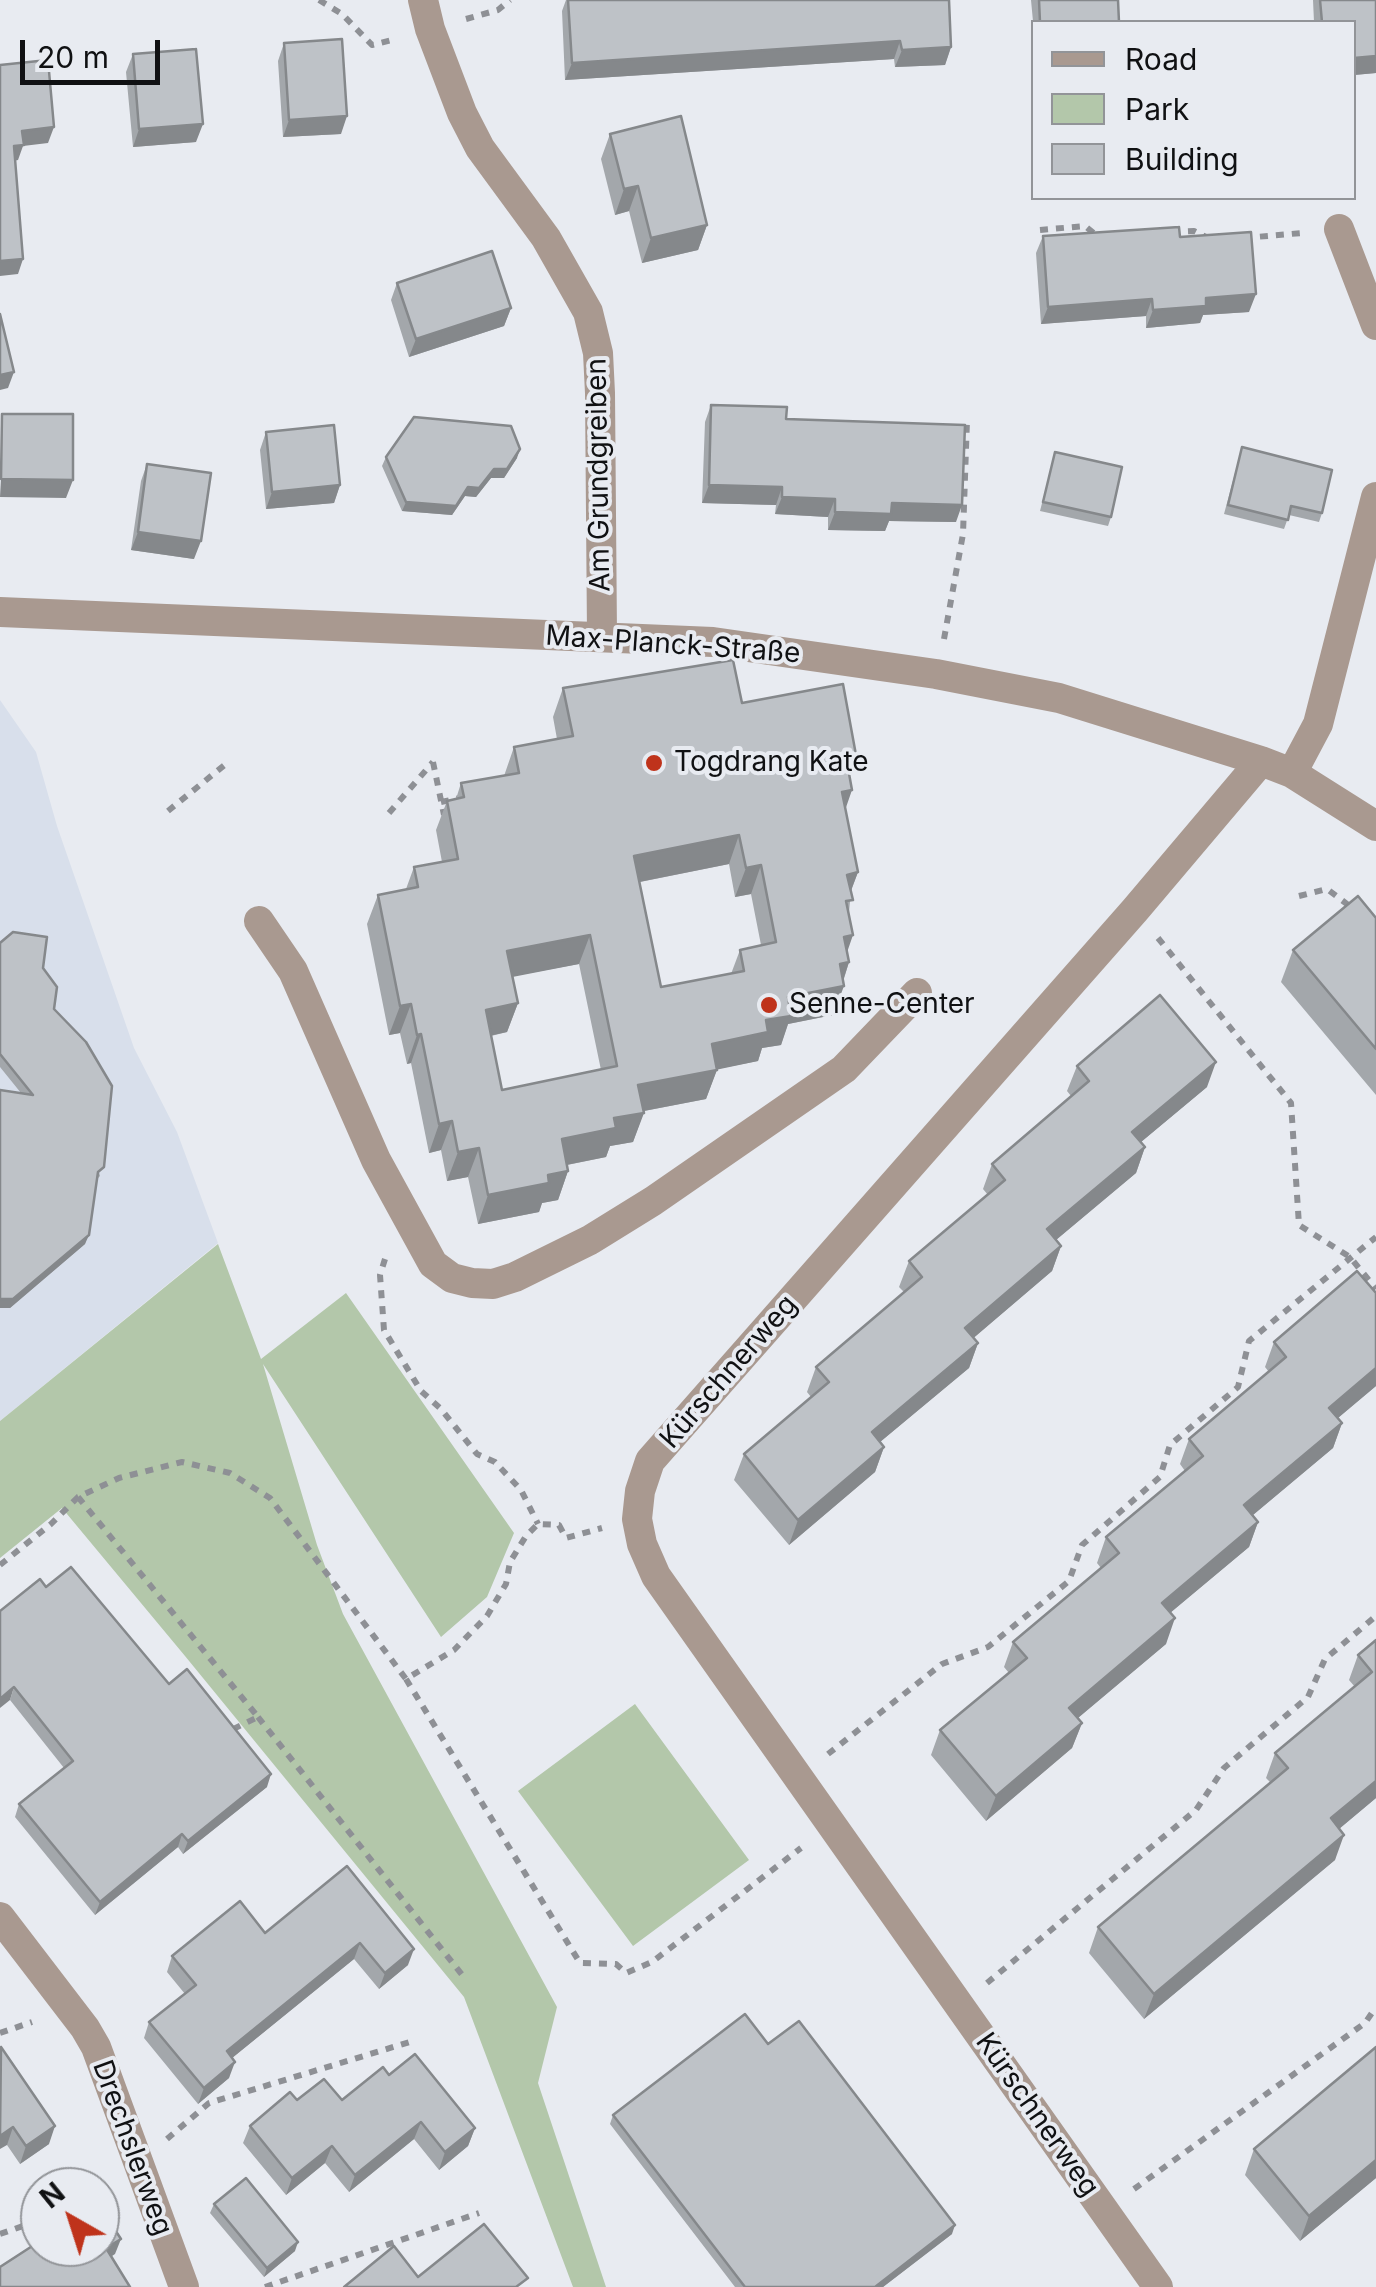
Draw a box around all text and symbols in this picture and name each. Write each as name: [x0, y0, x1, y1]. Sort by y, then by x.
scale bar: [25, 20, 165, 82]
legend: [1031, 20, 1356, 200]
text: 20 m: [37, 39, 109, 75]
text: Road: [1125, 41, 1197, 77]
text: Park: [1125, 91, 1189, 127]
text: Building: [1125, 141, 1239, 177]
street label: Am Grundgreiben: [580, 358, 618, 592]
street label: Max-Planck-Straße: [544, 619, 802, 671]
place label: Togdrang Kate: [674, 746, 869, 780]
marker: Togdrang Kate: [643, 752, 665, 774]
place label: Senne-Center: [789, 988, 975, 1022]
marker: Senne-Center: [758, 994, 780, 1016]
street label: Kürschnerweg: [653, 1289, 805, 1455]
street label: Kürschnerweg: [968, 2027, 1106, 2203]
street label: Drechslerweg: [85, 2056, 179, 2240]
north arrow: [20, 2167, 120, 2267]
text: N: [33, 2175, 71, 2215]

